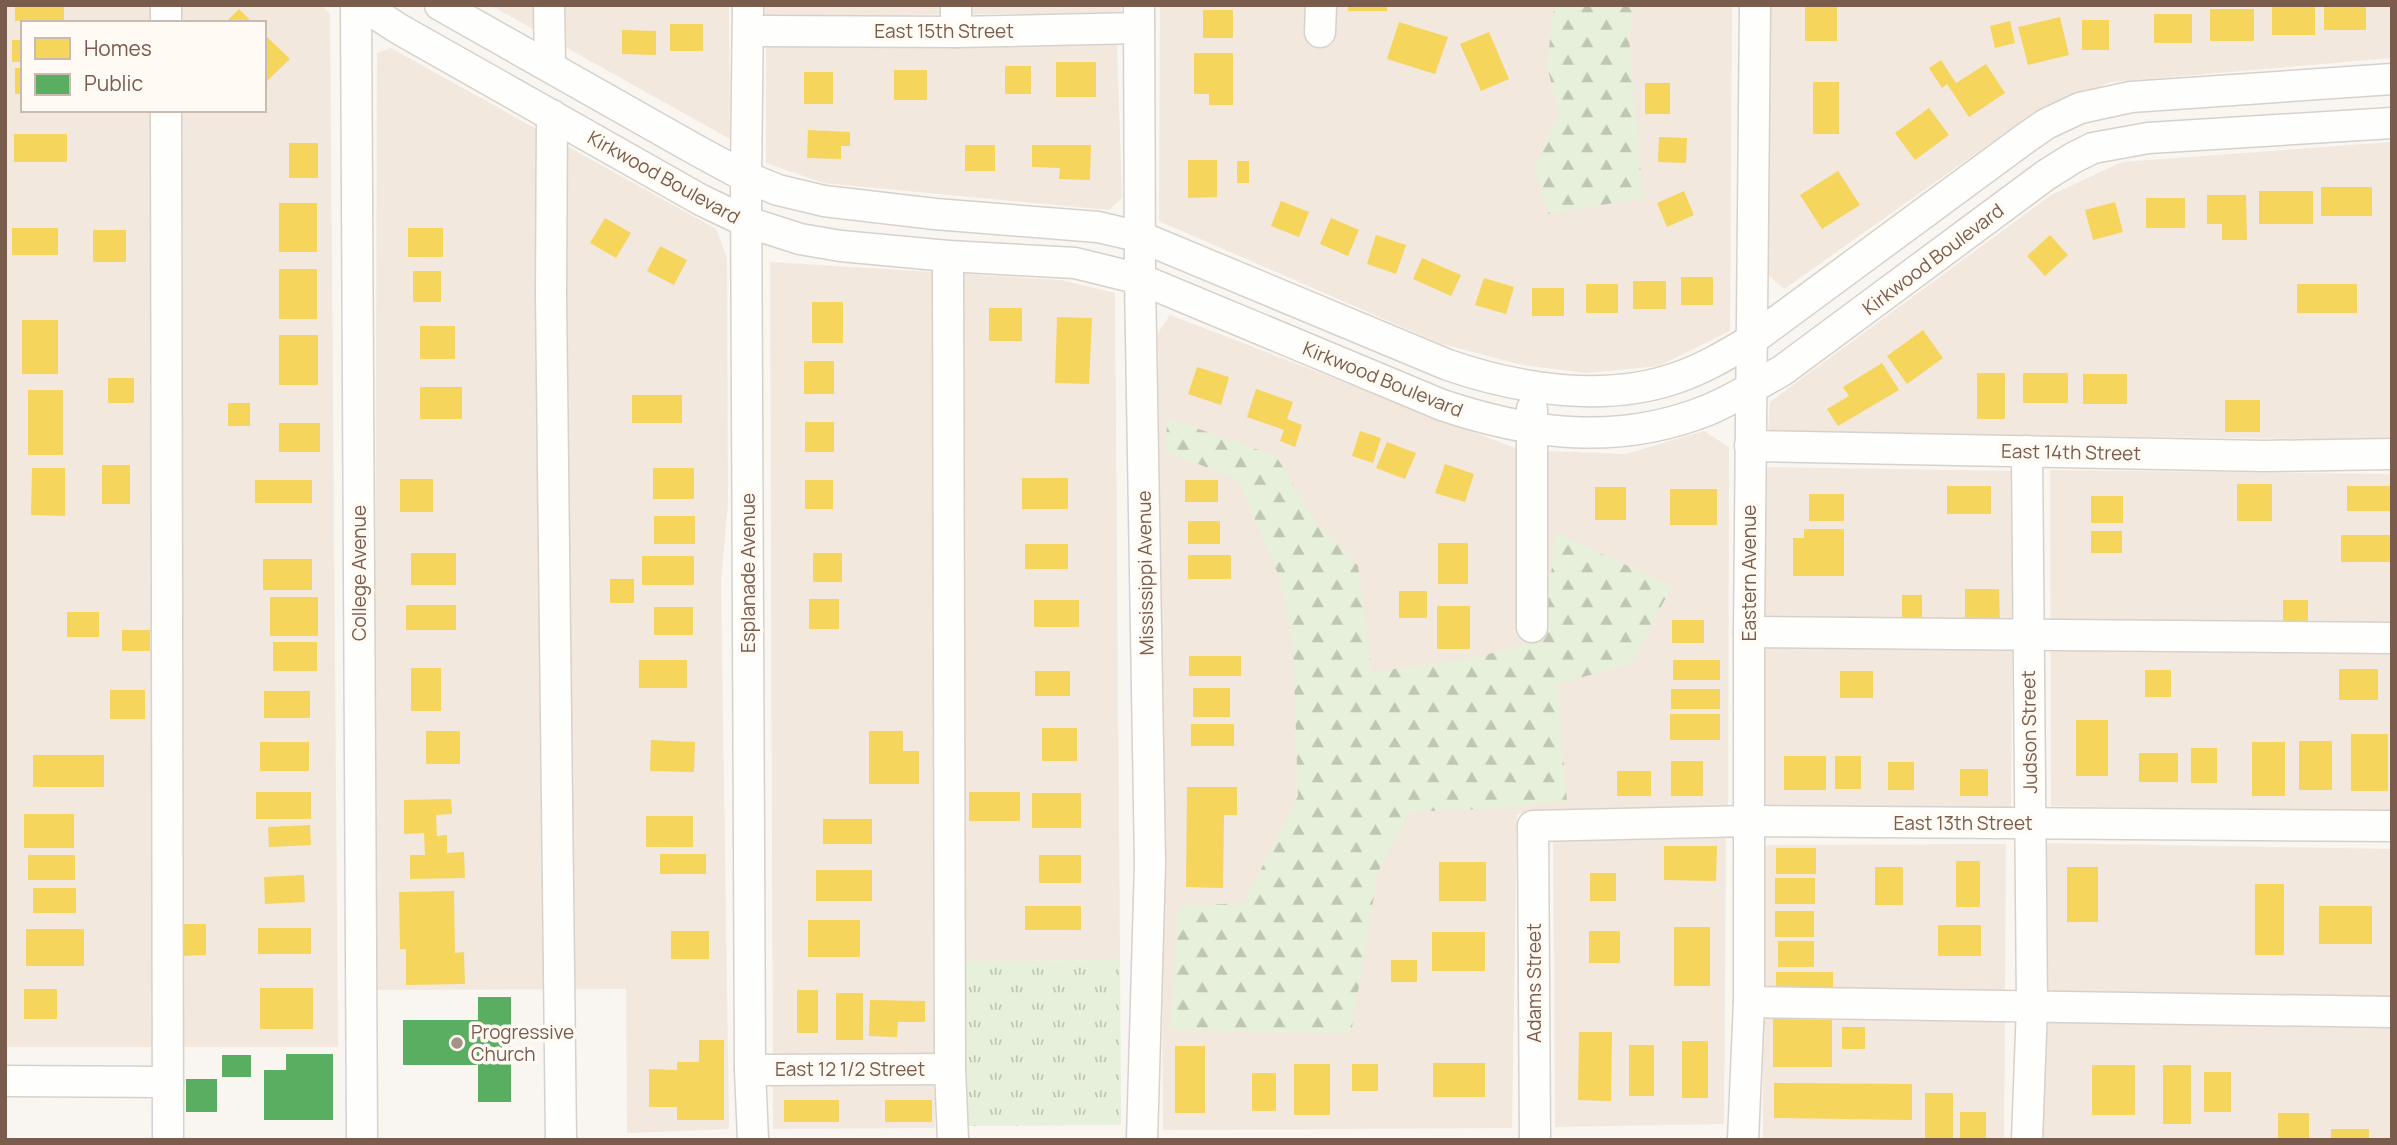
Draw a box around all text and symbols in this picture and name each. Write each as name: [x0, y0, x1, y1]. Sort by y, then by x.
street label: East 15th Street: [874, 18, 1014, 44]
legend: [21, 21, 266, 112]
text: Homes: [84, 34, 152, 62]
text: Public: [84, 69, 143, 97]
street label: Kirkwood Boulevard: [583, 124, 745, 230]
street label: Kirkwood Boulevard: [1857, 197, 2009, 321]
street label: Kirkwood Boulevard: [1299, 335, 1467, 423]
street label: East 14th Street: [2001, 438, 2141, 466]
street label: Mississippi Avenue: [1131, 490, 1159, 656]
street label: Esplanade Avenue: [735, 493, 761, 653]
street label: College Avenue: [346, 505, 372, 641]
street label: Eastern Avenue: [1736, 505, 1762, 641]
street label: Judson Street: [2015, 670, 2043, 794]
street label: East 13th Street: [1893, 810, 2033, 836]
street label: Adams Street: [1521, 923, 1547, 1043]
place label: Progressive Church: [471, 1019, 574, 1067]
marker: Progressive Church: [449, 1035, 465, 1051]
street label: East 12 1/2 Street: [775, 1056, 925, 1082]

